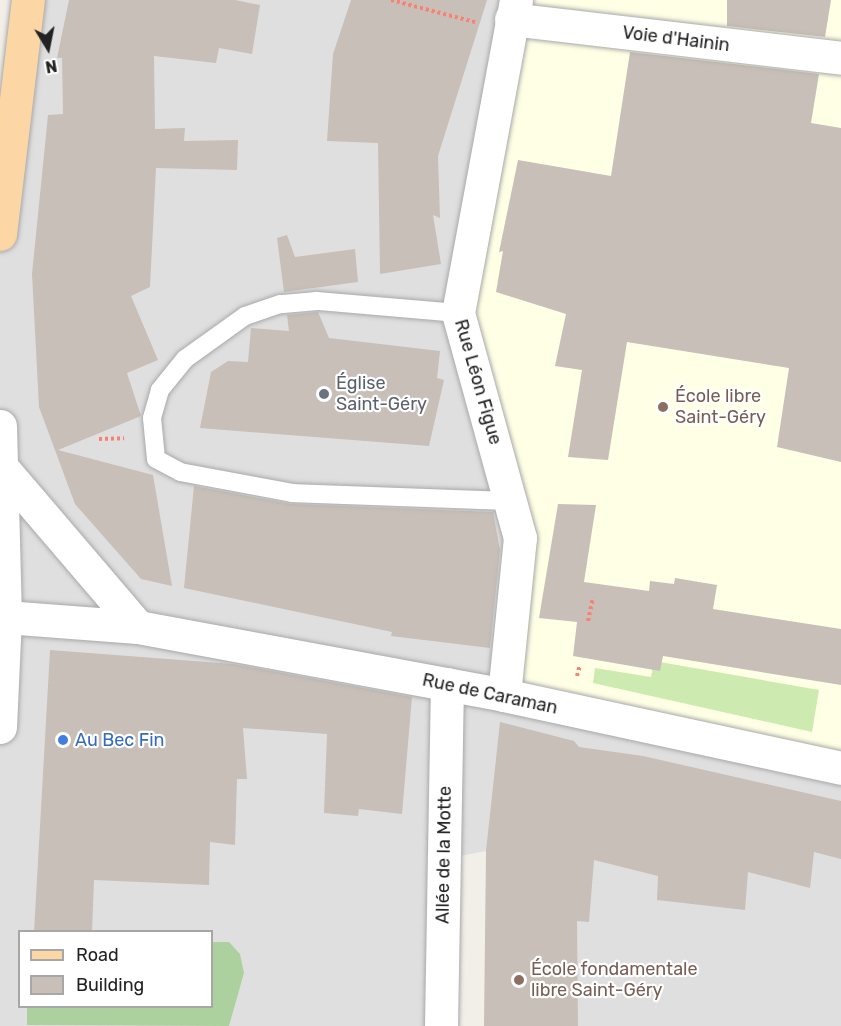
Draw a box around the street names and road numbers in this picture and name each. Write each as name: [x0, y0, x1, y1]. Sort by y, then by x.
street label: Voie d'Hainin: [621, 22, 731, 56]
street label: Rue Léon Figue: [450, 317, 506, 447]
street label: Rue de Caraman: [420, 669, 560, 719]
street label: Allée de la Motte: [432, 786, 456, 924]

